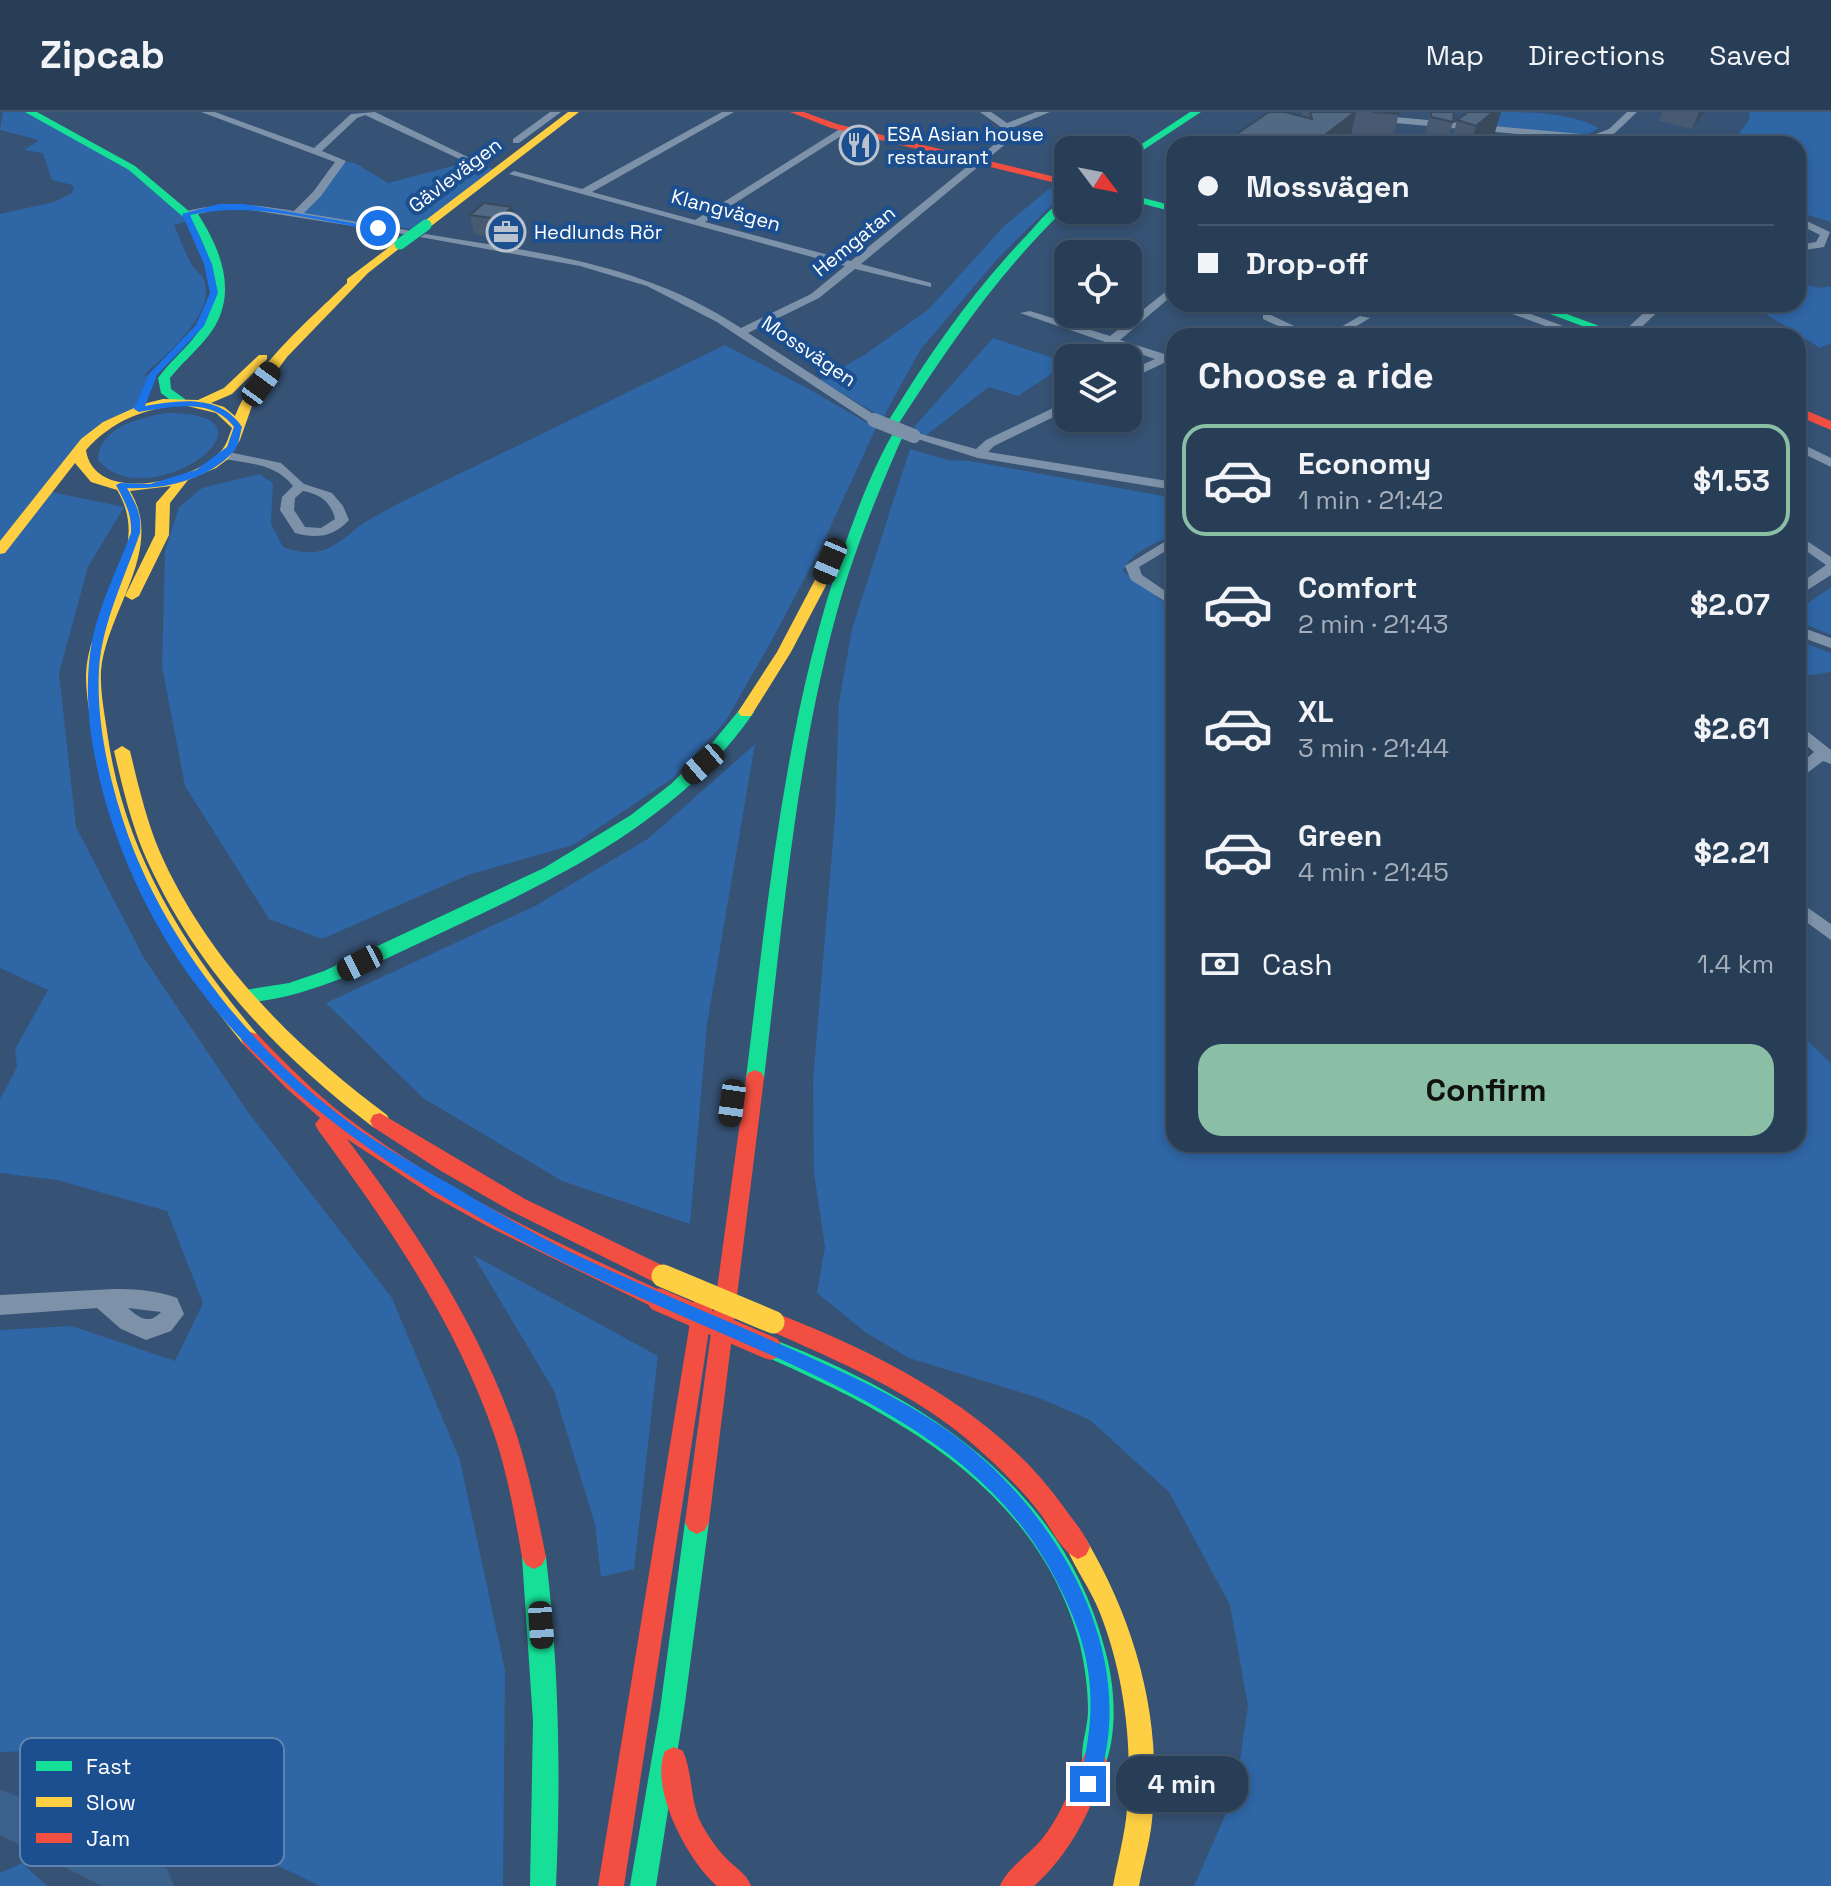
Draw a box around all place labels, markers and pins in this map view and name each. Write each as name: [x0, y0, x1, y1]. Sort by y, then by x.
place label: ESA Asian house restaurant: [887, 121, 1044, 170]
restaurant icon: ESA Asian house restaurant: [838, 124, 880, 166]
office icon: Hedlunds Rör: [485, 211, 527, 253]
place label: Hedlunds Rör: [534, 219, 662, 245]

